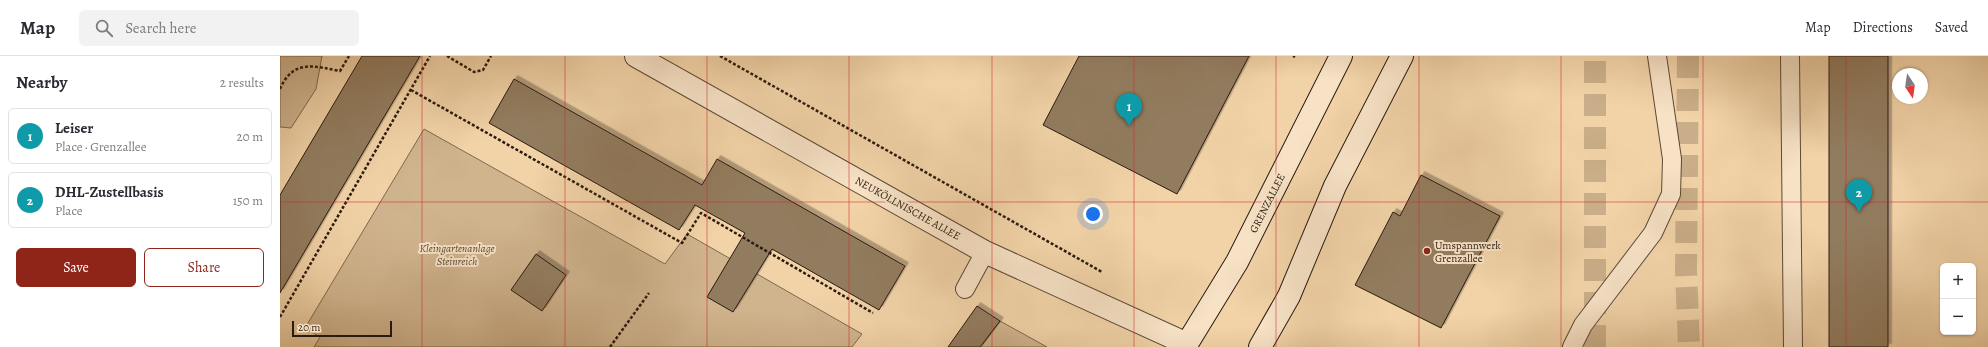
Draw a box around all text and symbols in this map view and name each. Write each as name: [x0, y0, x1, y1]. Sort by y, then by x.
search box: [79, 10, 359, 46]
text: Map: [20, 15, 55, 41]
icon: search: [93, 17, 115, 39]
text: Search here: [125, 18, 197, 38]
text: Map: [1805, 18, 1831, 37]
text: Directions: [1853, 18, 1913, 37]
text: Saved: [1935, 18, 1968, 37]
north arrow: [1892, 68, 1928, 104]
text: Nearby: [16, 71, 67, 94]
text: 2 results: [220, 74, 264, 91]
pin: 1: [1116, 93, 1142, 126]
text: Leiser: [55, 118, 93, 138]
text: 1: [28, 128, 32, 145]
text: 20 m: [237, 128, 263, 145]
text: Place · Grenzallee: [55, 138, 147, 155]
street label: GRENZALLEE: [1246, 171, 1289, 236]
street label: NEUKÖLLNISCHE ALLEE: [852, 173, 963, 244]
pin: 2: [1846, 179, 1872, 212]
text: DHL-Zustellbasis: [55, 182, 164, 202]
text: 2: [27, 192, 33, 209]
text: 150 m: [233, 192, 263, 209]
text: Place: [55, 202, 83, 219]
your location: [1083, 204, 1103, 224]
place label: Umspannwerk Grenzallee: [1435, 238, 1501, 266]
park label: Kleingartenanlage Steinreich: [419, 241, 495, 269]
marker: Umspannwerk Grenzallee: [1422, 246, 1432, 256]
button: Save: [16, 248, 136, 287]
button: Share: [144, 248, 264, 287]
map controls: [1940, 263, 1976, 335]
button: +: [1940, 263, 1976, 299]
button: −: [1940, 299, 1976, 335]
scale bar: [292, 319, 392, 338]
text: 20 m: [298, 320, 320, 335]

